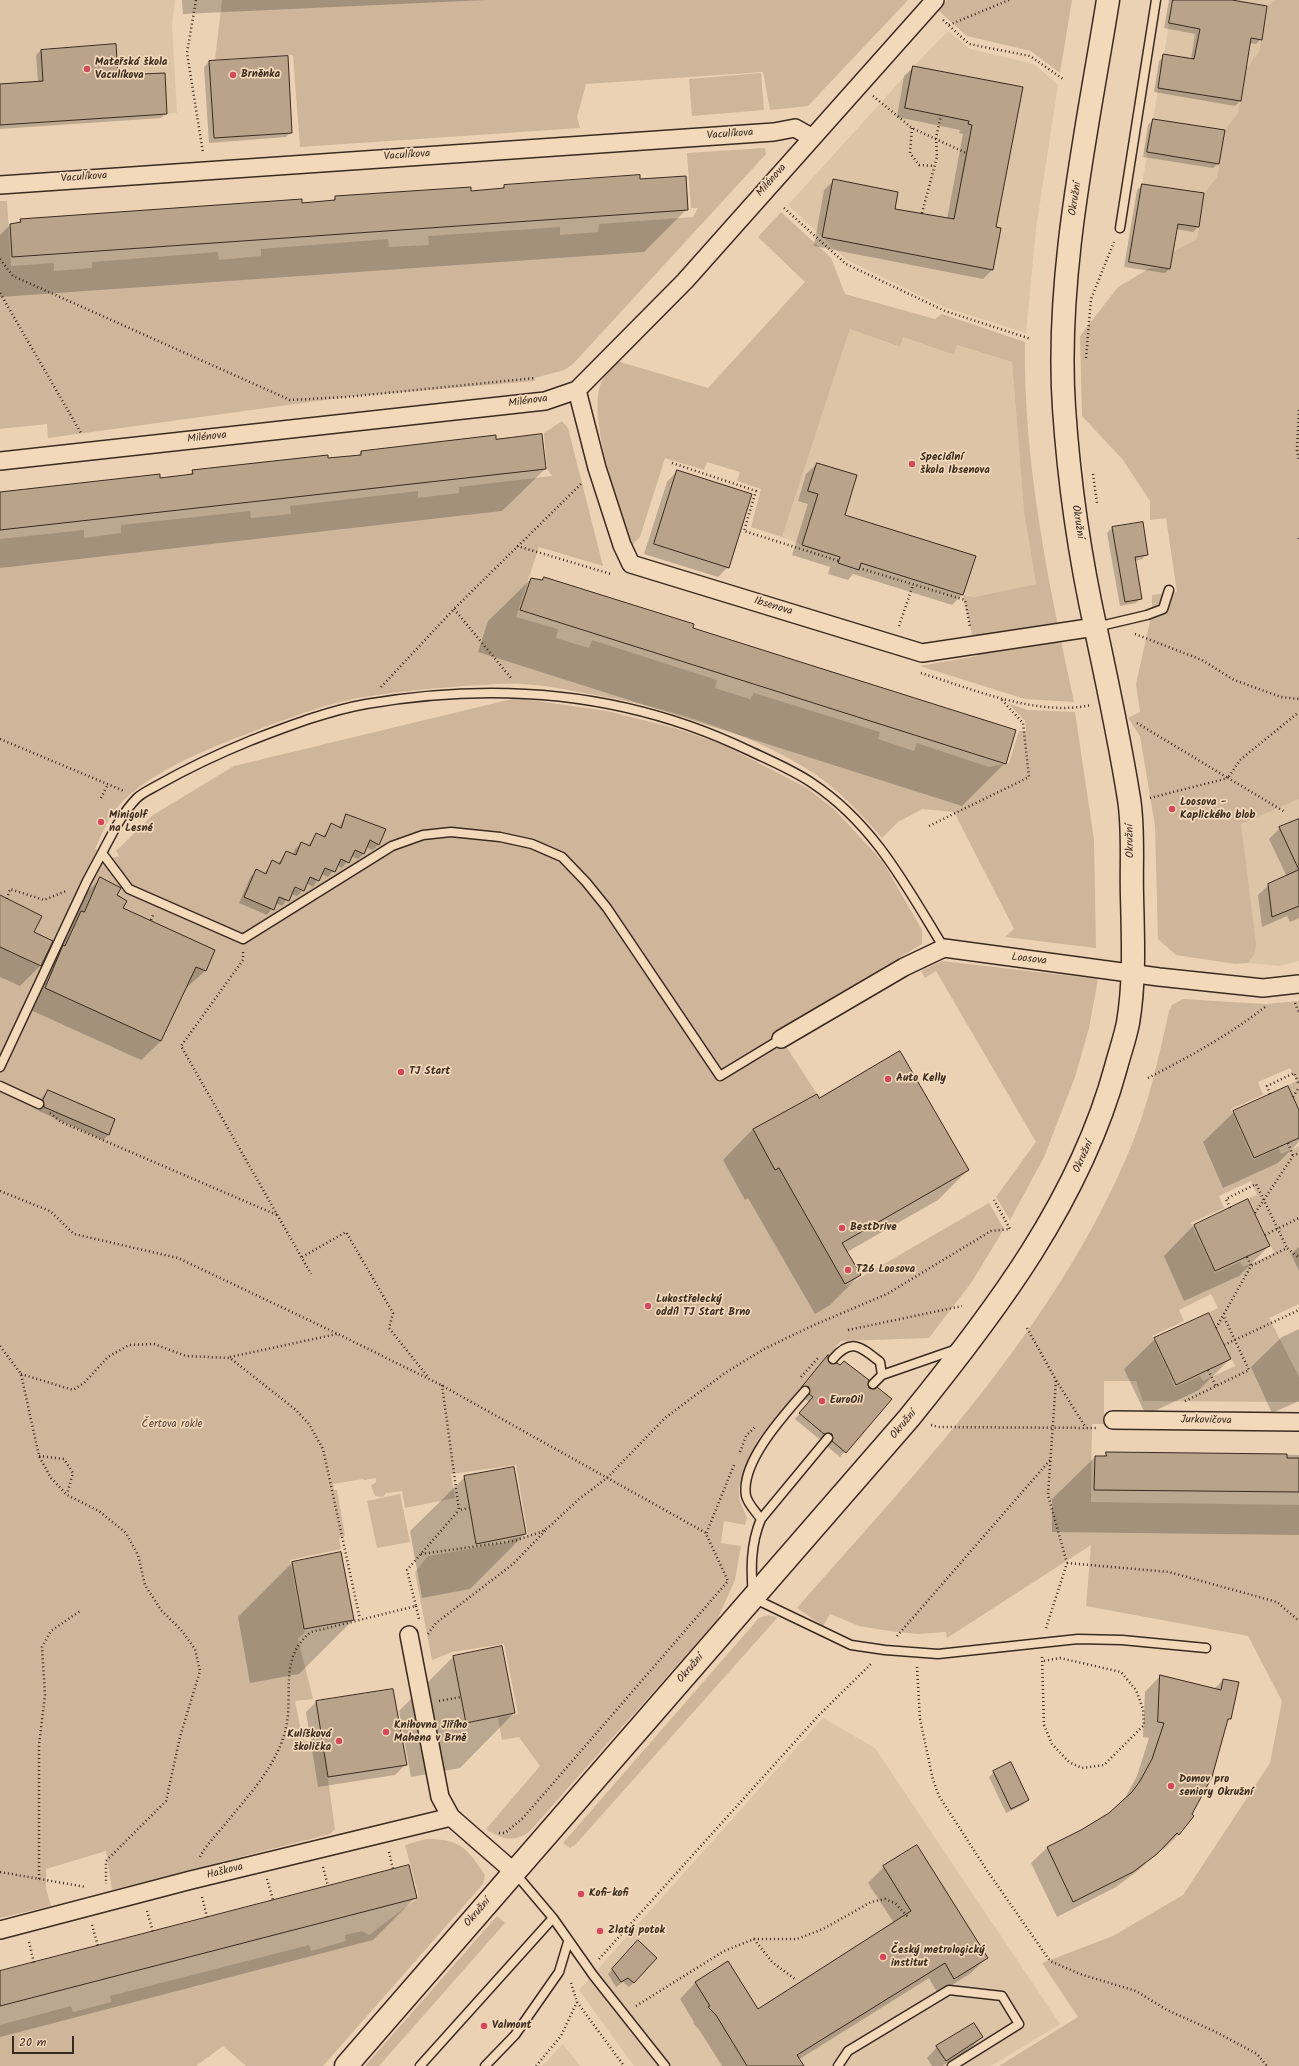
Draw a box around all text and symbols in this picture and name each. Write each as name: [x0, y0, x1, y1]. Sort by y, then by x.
place label: Mateřská škola Vaculíkova: [95, 56, 167, 82]
marker: Mateřská škola Vaculíkova: [82, 64, 92, 74]
place label: Brněnka: [241, 68, 280, 82]
marker: Brněnka: [228, 70, 238, 80]
street label: Vaculíkova: [706, 127, 754, 143]
street label: Vaculíkova: [383, 148, 431, 164]
street label: Milénova: [754, 162, 790, 200]
street label: Vaculíkova: [60, 170, 108, 186]
street label: Okružní: [1067, 181, 1085, 217]
street label: Milénova: [508, 393, 548, 411]
street label: Milénova: [187, 429, 227, 447]
place label: Speciální škola Ibsenova: [920, 451, 990, 477]
marker: Speciální škola Ibsenova: [907, 459, 917, 469]
street label: Okružní: [1068, 504, 1086, 540]
street label: Ibsenova: [752, 595, 794, 619]
place label: Loosova - Kaplického blob: [1180, 796, 1256, 822]
marker: Loosova - Kaplického blob: [1167, 804, 1177, 814]
place label: Minigolf na Lesné: [109, 809, 153, 835]
marker: Minigolf na Lesné: [96, 817, 106, 827]
street label: Okružní: [1124, 824, 1138, 858]
street label: Loosova: [1011, 951, 1047, 969]
place label: TJ Start: [409, 1065, 450, 1079]
marker: TJ Start: [396, 1067, 406, 1077]
place label: Auto Kelly: [896, 1072, 946, 1086]
marker: Auto Kelly: [883, 1074, 893, 1084]
street label: Okružní: [1071, 1139, 1097, 1175]
place label: BestDrive: [850, 1221, 897, 1235]
marker: BestDrive: [837, 1223, 847, 1233]
place label: T26 Loosova: [856, 1263, 915, 1277]
marker: T26 Loosova: [843, 1265, 853, 1275]
place label: Lukostřelecký oddíl TJ Start Brno: [656, 1293, 750, 1319]
marker: Lukostřelecký oddíl TJ Start Brno: [643, 1301, 653, 1311]
place label: EuroOil: [830, 1394, 863, 1408]
marker: EuroOil: [817, 1396, 827, 1406]
street label: Okružní: [888, 1408, 920, 1442]
street label: Jurkovičova: [1180, 1414, 1232, 1428]
park label: Čertova rokle: [141, 1418, 203, 1432]
street label: Okružní: [675, 1652, 707, 1686]
place label: Knihovna Jiřího Mahena v Brně: [394, 1719, 467, 1745]
marker: Knihovna Jiřího Mahena v Brně: [381, 1727, 391, 1737]
place label: Kulíšková školička: [287, 1728, 331, 1754]
marker: Kulíšková školička: [334, 1736, 344, 1746]
place label: Domov pro seniory Okružní: [1179, 1773, 1253, 1799]
marker: Domov pro seniory Okružní: [1166, 1781, 1176, 1791]
street label: Haškova: [205, 1861, 245, 1883]
place label: Kofi-kofi: [589, 1887, 628, 1901]
marker: Kofi-kofi: [576, 1889, 586, 1899]
street label: Okružní: [462, 1896, 494, 1930]
place label: Zlatý potok: [608, 1924, 665, 1938]
marker: Zlatý potok: [595, 1926, 605, 1936]
place label: Český metrologický institut: [891, 1944, 985, 1970]
marker: Český metrologický institut: [878, 1952, 888, 1962]
place label: Valmont: [492, 2019, 531, 2033]
marker: Valmont: [479, 2021, 489, 2031]
scale bar: [14, 2028, 76, 2054]
text: 20 m: [19, 2033, 46, 2052]

